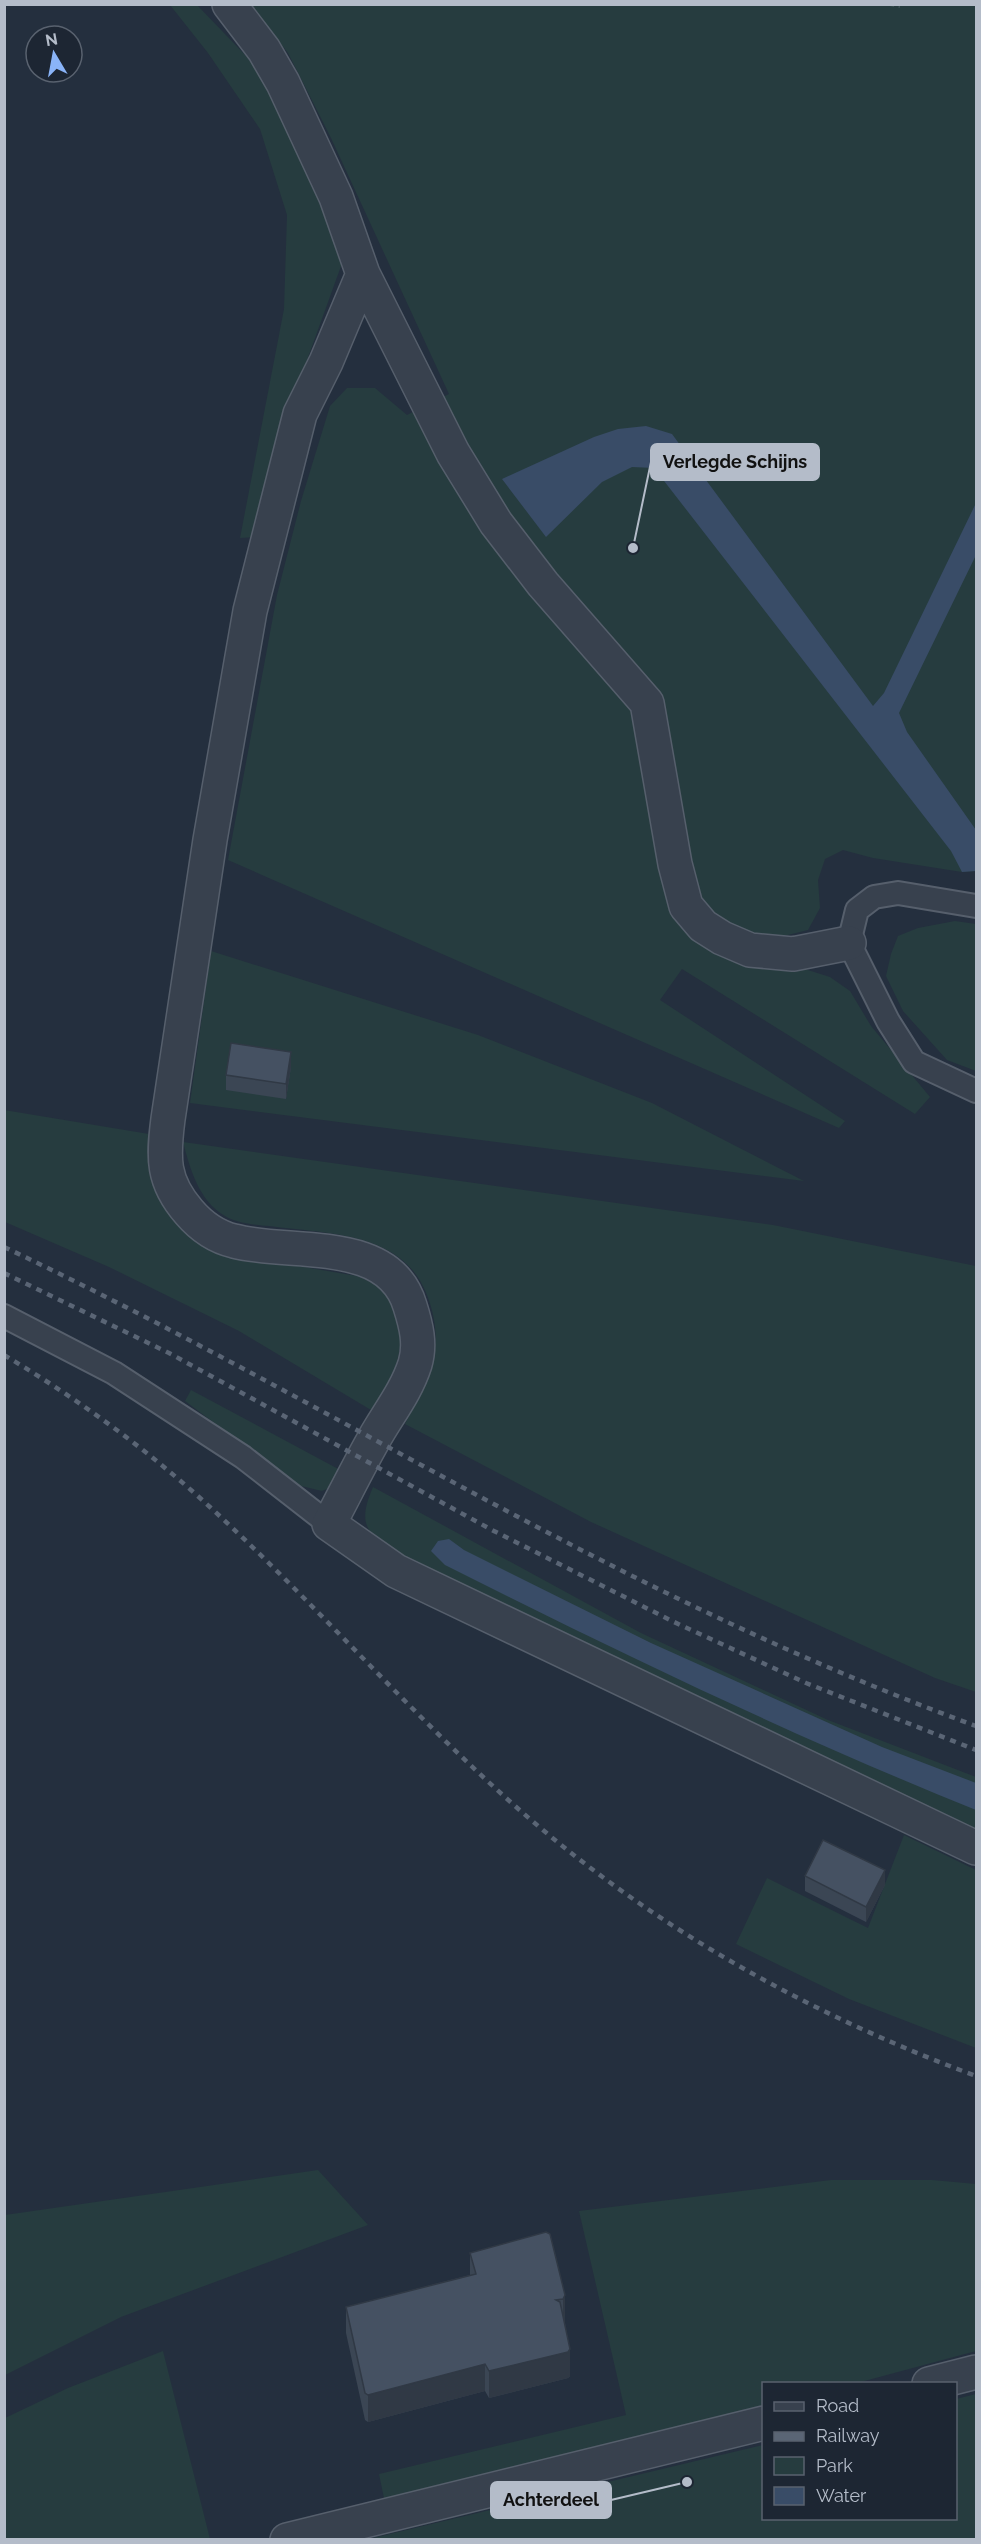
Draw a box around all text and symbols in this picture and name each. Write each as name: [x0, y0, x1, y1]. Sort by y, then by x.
north arrow: [24, 24, 84, 84]
text: N: [44, 29, 59, 50]
callout: Verlegde Schijns: [651, 444, 819, 480]
text: Verlegde Schijns: [663, 451, 807, 472]
legend: [762, 2382, 957, 2520]
text: Road: [816, 2395, 859, 2416]
text: Railway: [816, 2425, 880, 2446]
text: Park: [816, 2455, 853, 2476]
callout: Achterdeel: [491, 2482, 611, 2518]
text: Water: [816, 2485, 867, 2506]
text: Achterdeel: [503, 2489, 599, 2510]

